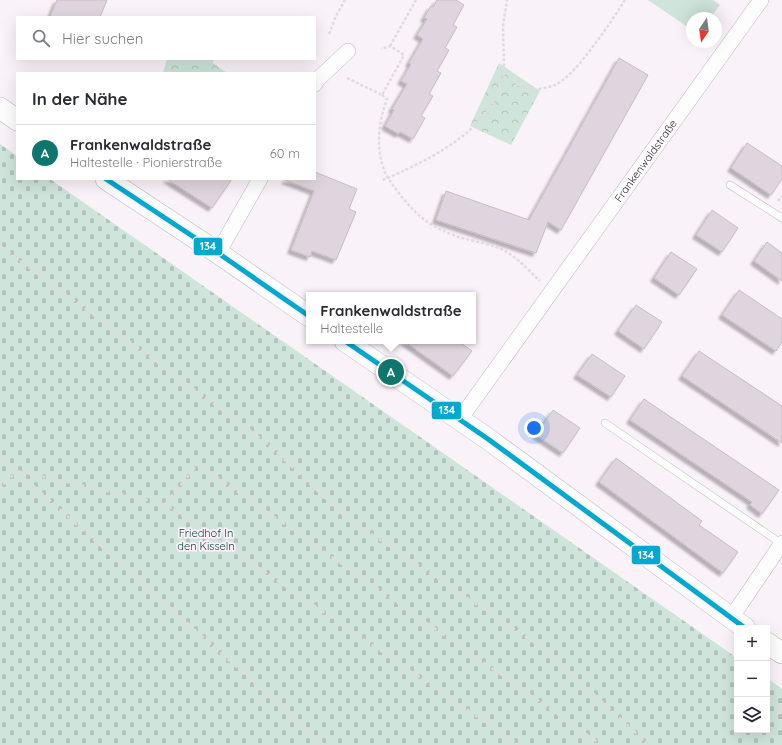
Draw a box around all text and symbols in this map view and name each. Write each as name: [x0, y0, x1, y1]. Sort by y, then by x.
north arrow: [686, 12, 722, 48]
search box: [16, 16, 316, 60]
icon: search: [30, 27, 52, 49]
text: Hier suchen: [62, 29, 143, 48]
text: In der Nähe: [32, 88, 128, 109]
street label: Frankenwaldstraße: [611, 117, 680, 205]
text: Frankenwaldstraße: [70, 135, 211, 154]
text: A: [41, 145, 49, 161]
text: 60 m: [270, 145, 300, 161]
text: Haltestelle · Pionierstraße: [70, 154, 222, 170]
line badge: 134: [193, 237, 223, 256]
text: 134: [200, 239, 217, 253]
popup: [306, 292, 476, 344]
text: Frankenwaldstraße: [320, 301, 462, 320]
text: Haltestelle: [320, 320, 383, 336]
pin: A: [378, 357, 404, 387]
line badge: 134: [431, 401, 462, 420]
text: 134: [439, 403, 456, 417]
your location: [524, 418, 544, 438]
park label: Friedhof In den Kisseln: [177, 526, 235, 553]
line badge: 134: [631, 545, 661, 565]
text: 134: [638, 548, 655, 562]
map controls: [734, 625, 770, 733]
button: +: [734, 625, 770, 661]
button: −: [734, 661, 770, 697]
button: layers: [734, 697, 770, 733]

